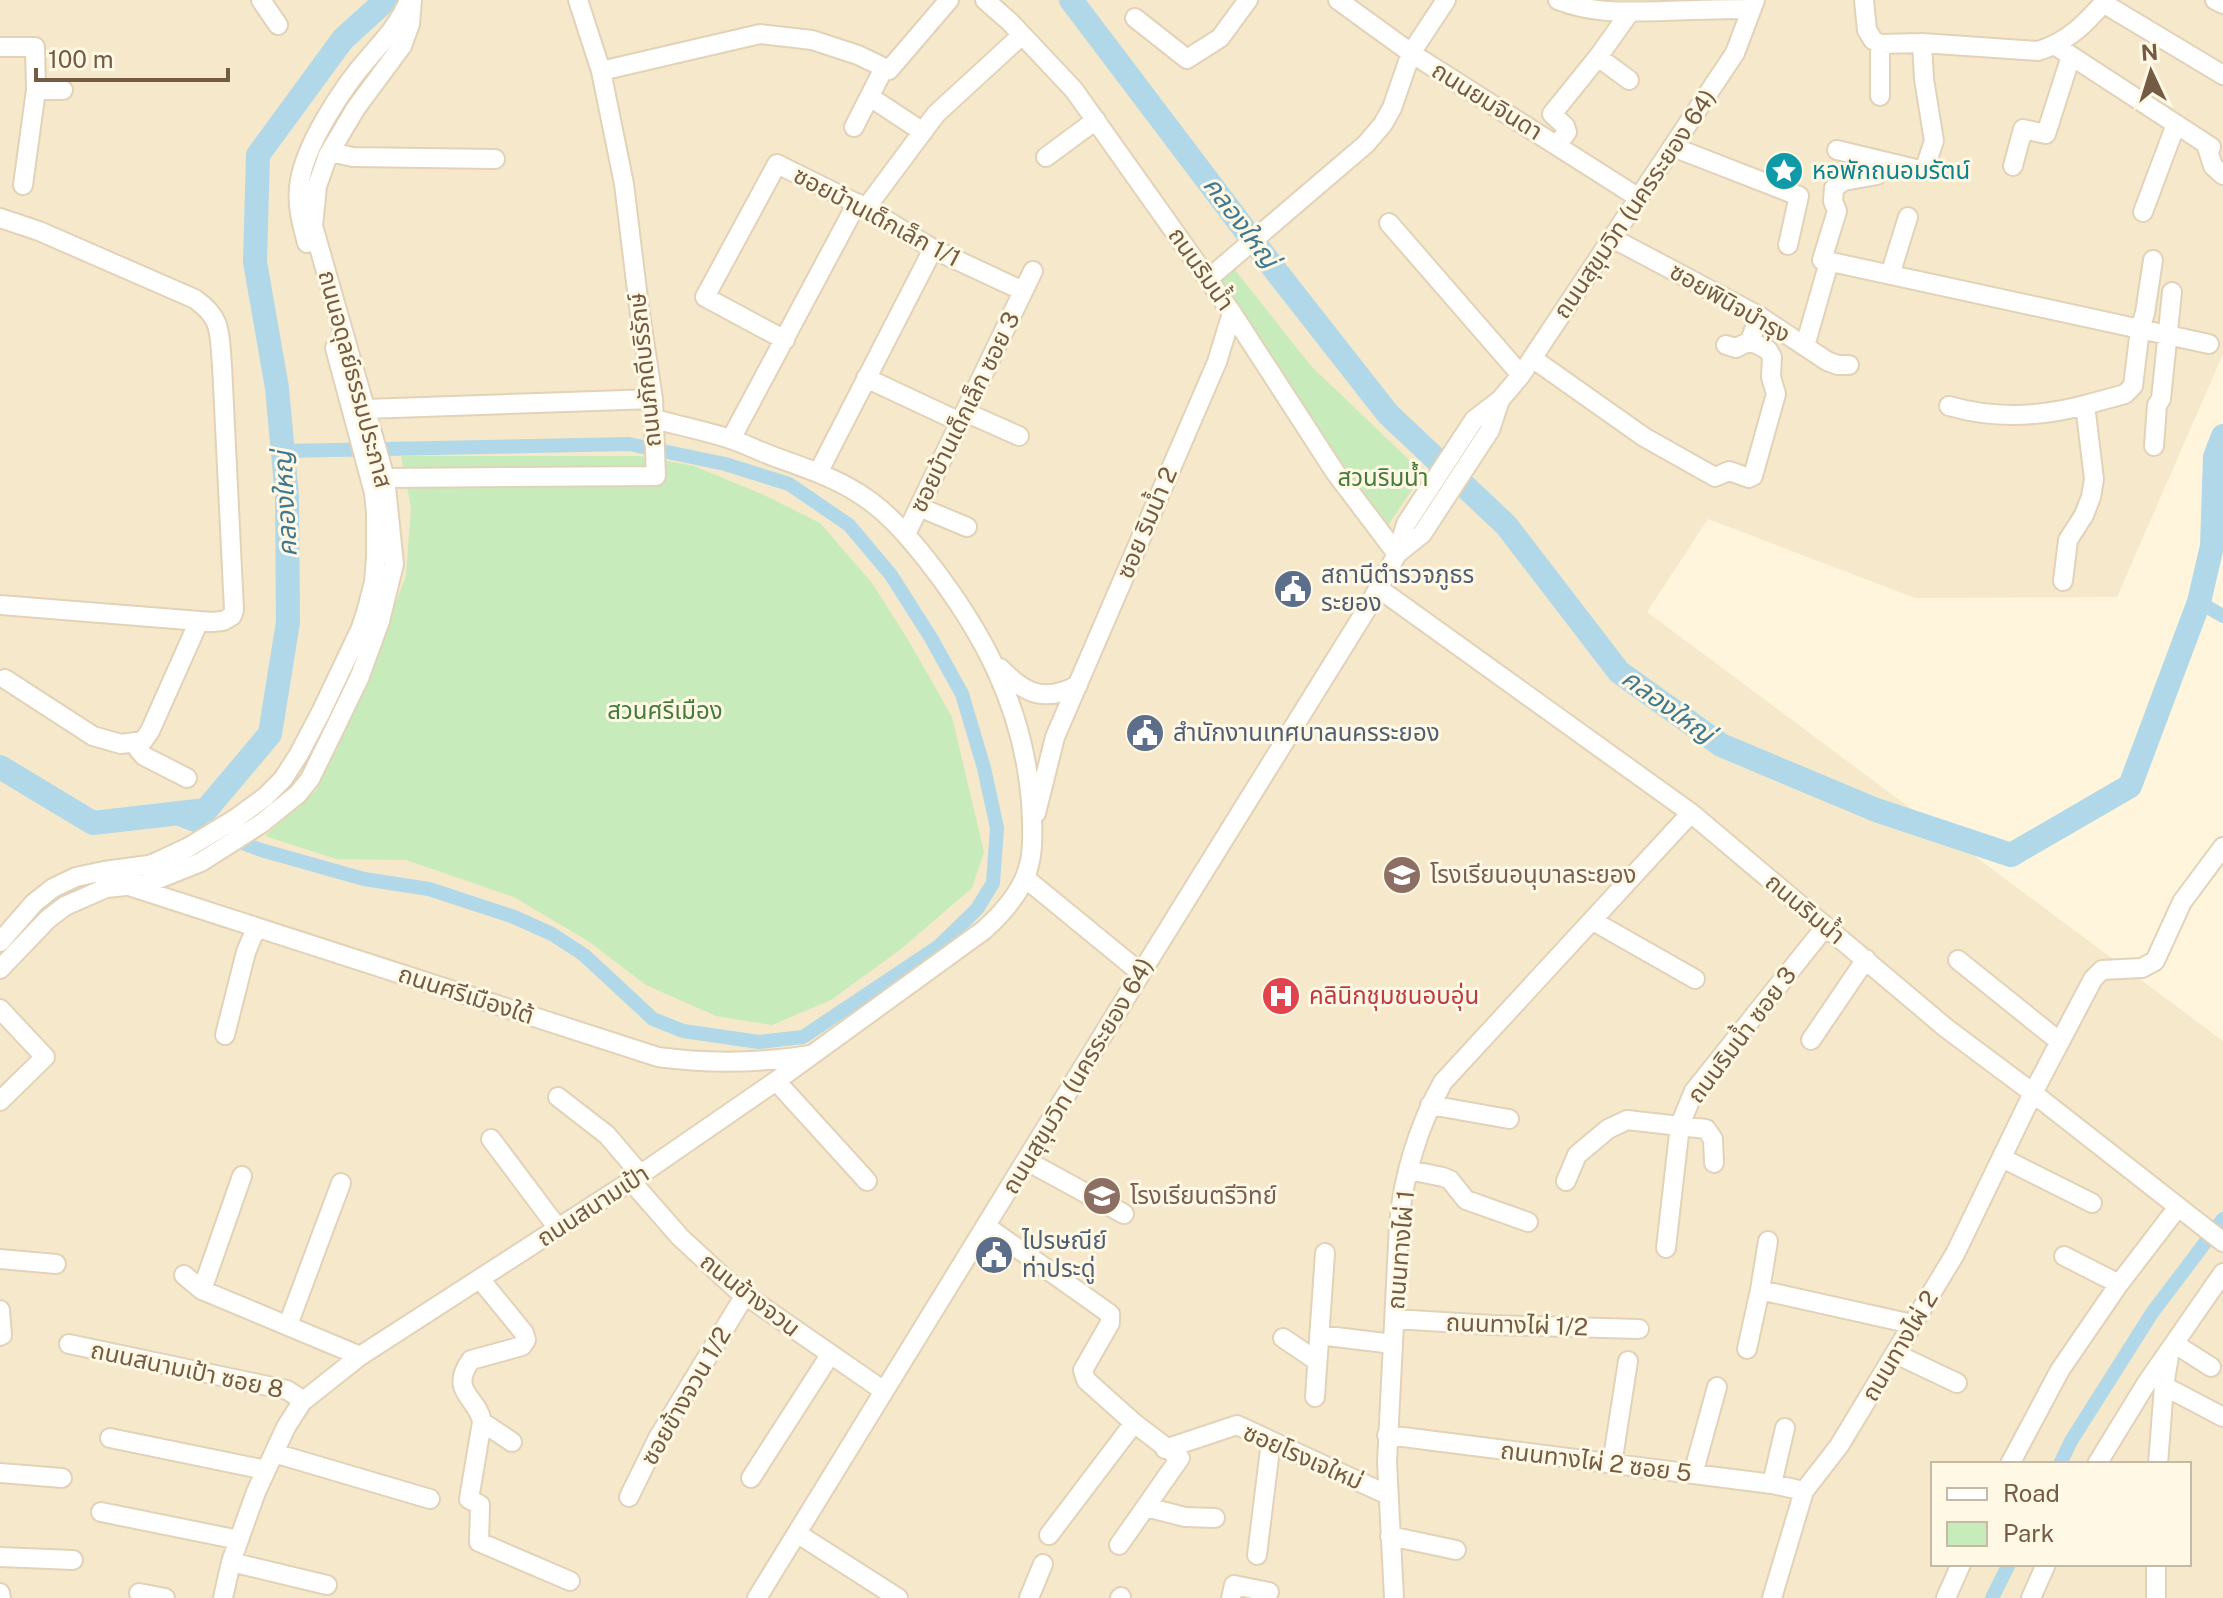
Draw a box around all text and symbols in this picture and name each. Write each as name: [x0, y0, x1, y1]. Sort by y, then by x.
scale bar: [36, 32, 228, 82]
north arrow: [2111, 32, 2191, 112]
text: N: [2140, 38, 2159, 66]
text: 100 m: [48, 45, 114, 73]
street label: ถนนยมจินดา: [1427, 55, 1548, 145]
street label: ถนนสุขุมวิท (นครระยอง 64): [1547, 84, 1723, 324]
place icon: หอพักถนอมรัตน์: [1763, 150, 1805, 192]
place label: หอพักถนอมรัตน์: [1812, 156, 1970, 184]
street label: ซอยบ้านเด็กเล็ก 1/1: [789, 160, 966, 272]
water label: คลองใหญ่: [1197, 170, 1288, 277]
street label: ถนนริมน้ำ: [1163, 220, 1242, 315]
street label: ซอยพินิจบำรุง: [1664, 256, 1796, 350]
street label: ถนนอดุลย์ธรรมประภาส: [312, 267, 398, 491]
street label: ถนนภักดีบริรักษ์: [622, 291, 666, 449]
street label: ซอยบ้านเด็กเล็ก ซอย 3: [903, 307, 1025, 516]
water label: คลองใหญ่: [266, 446, 303, 558]
park label: สวนริมน้ำ: [1337, 461, 1429, 491]
street label: ซอย ริมน้ำ 2: [1108, 462, 1182, 583]
place label: สถานีตำรวจภูธร ระยอง: [1321, 560, 1474, 616]
public building icon: สถานีตำรวจภูธร ระยอง: [1272, 568, 1314, 610]
water label: คลองใหญ่: [1616, 662, 1724, 752]
park label: สวนศรีเมือง: [607, 696, 723, 724]
public building icon: สำนักงานเทศบาลนครระยอง: [1124, 712, 1166, 754]
place label: สำนักงานเทศบาลนครระยอง: [1173, 718, 1440, 746]
school or university icon: โรงเรียนอนุบาลระยอง: [1381, 854, 1423, 896]
place label: โรงเรียนอนุบาลระยอง: [1430, 860, 1636, 890]
street label: ถนนริมน้ำ: [1760, 866, 1852, 949]
street label: ถนนสุขุมวิท (นครระยอง 64): [996, 953, 1160, 1199]
street label: ถนนศรีเมืองใต้: [395, 959, 538, 1029]
street label: ถนนริมน้ำ ซอย 3: [1679, 960, 1801, 1108]
hospital icon: คลินิกชุมชนอบอุ่น: [1260, 975, 1302, 1017]
place label: คลินิกชุมชนอบอุ่น: [1309, 981, 1479, 1011]
street label: ถนนสนามเป้า: [531, 1159, 654, 1252]
school or university icon: โรงเรียนตรีวิทย์: [1081, 1175, 1123, 1217]
place label: โรงเรียนตรีวิทย์: [1130, 1181, 1277, 1209]
street label: ถนนทางไผ่ 1: [1381, 1189, 1419, 1311]
place label: ไปรษณีย์ ท่าประดู่: [1021, 1226, 1107, 1284]
public building icon: ไปรษณีย์ ท่าประดู่: [973, 1234, 1015, 1276]
street label: ถนนข้างจวน: [695, 1247, 806, 1342]
street label: ถนนทางไผ่ 2: [1855, 1285, 1943, 1406]
street label: ถนนทางไผ่ 1/2: [1445, 1308, 1589, 1340]
street label: ซอยข้างจวน 1/2: [634, 1321, 736, 1470]
street label: ถนนสนามเป้า ซอย 8: [88, 1335, 286, 1403]
street label: ซอยโรงเจใหม่: [1239, 1417, 1368, 1495]
street label: ถนนทางไผ่ 2 ซอย 5: [1499, 1435, 1693, 1487]
legend: [1931, 1462, 2191, 1566]
text: Road: [2003, 1479, 2060, 1507]
text: Park: [2003, 1519, 2054, 1547]

